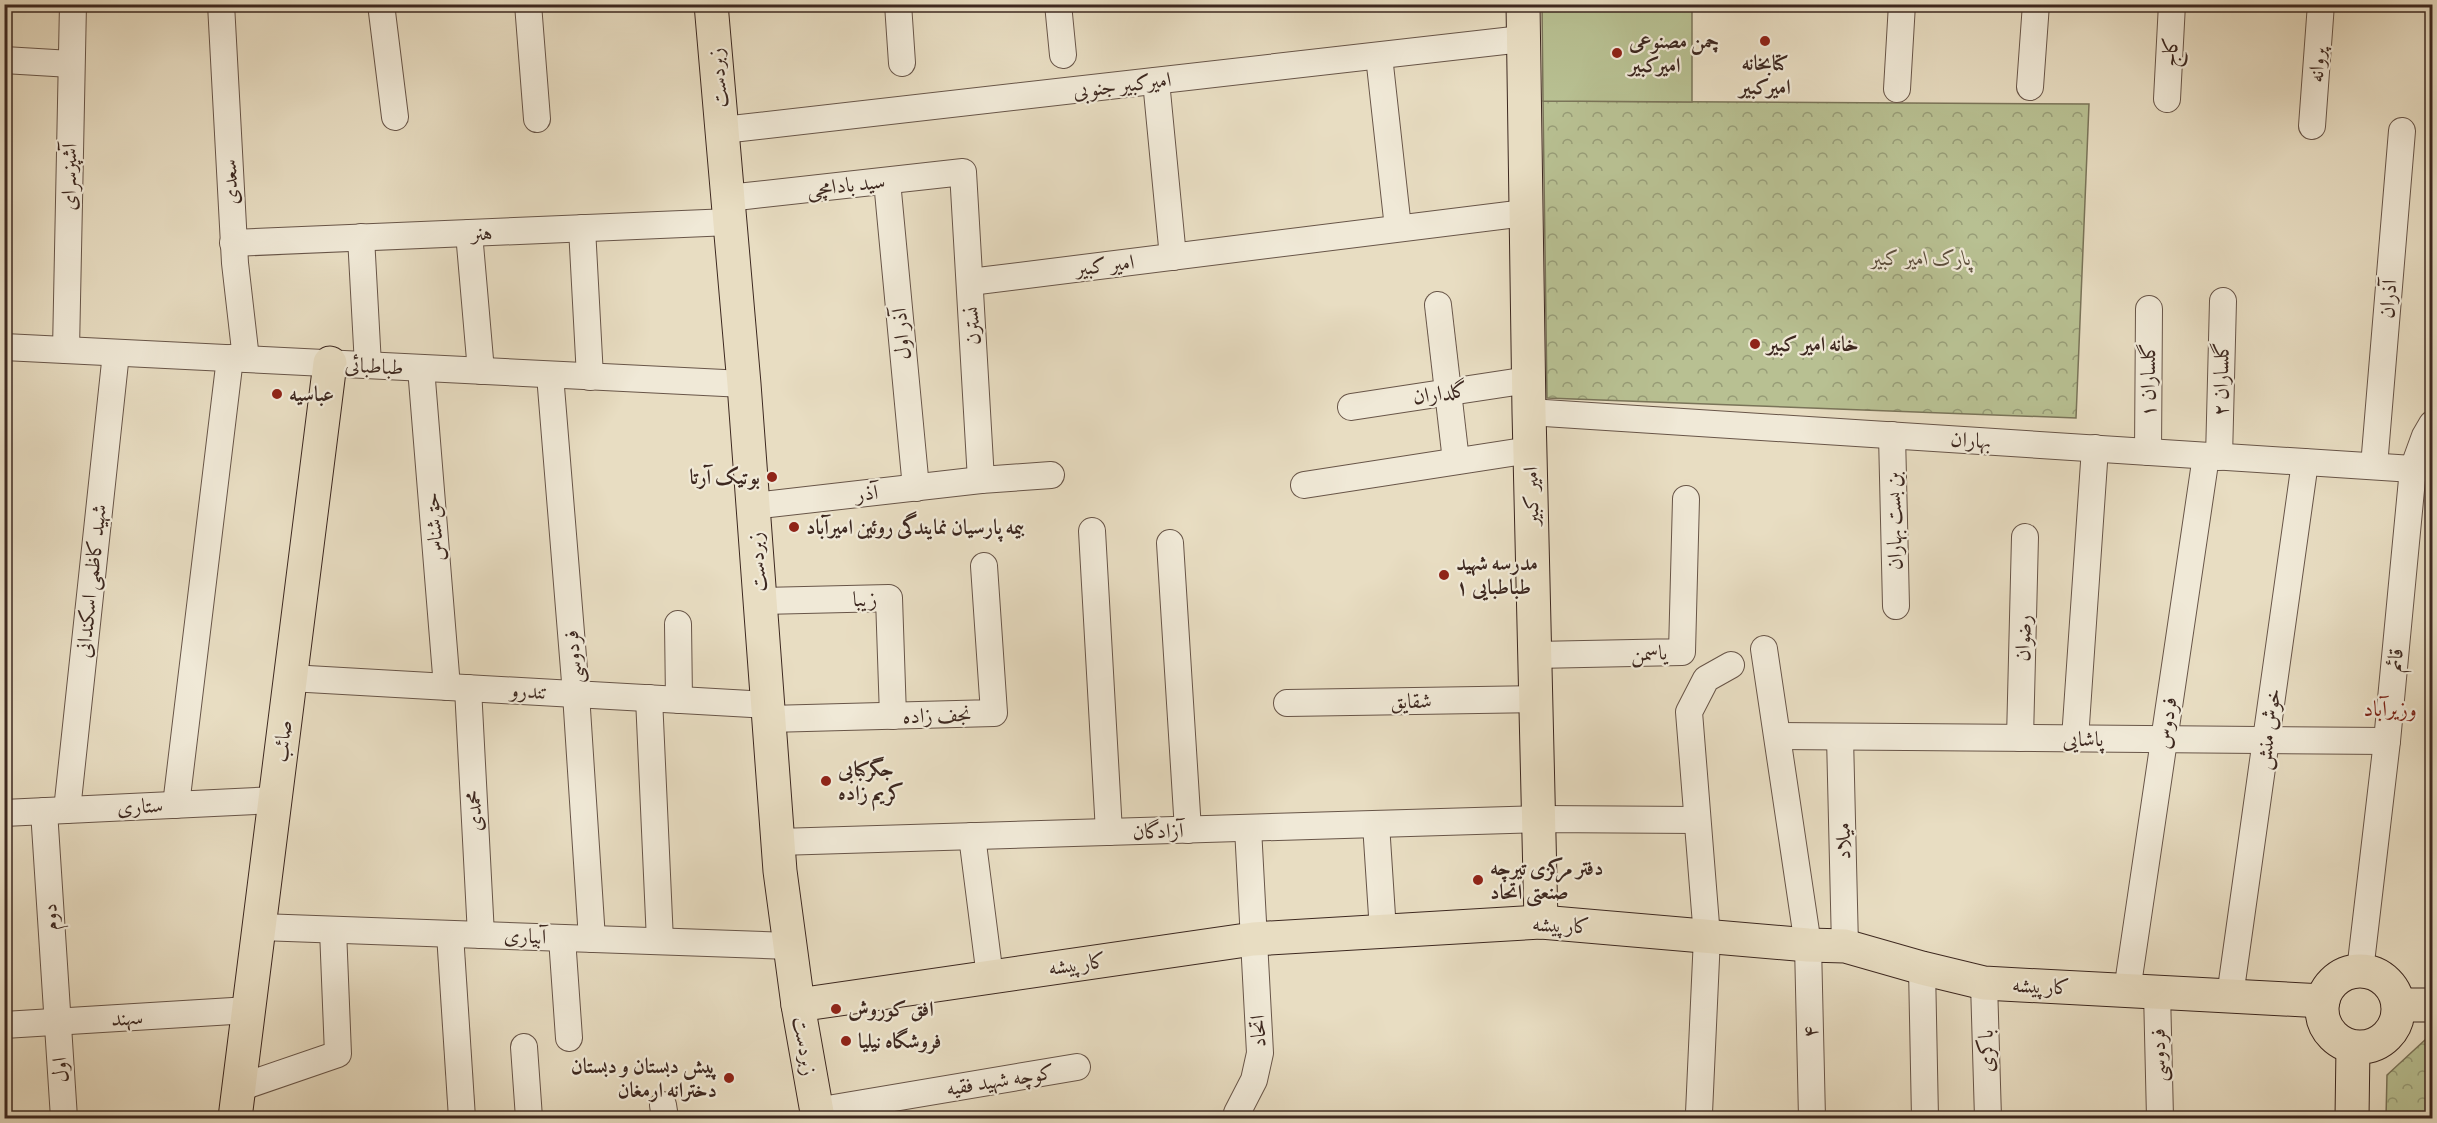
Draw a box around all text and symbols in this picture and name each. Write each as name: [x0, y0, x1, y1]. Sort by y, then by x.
place label: چمن مصنوعی امیرکبیر: [1627, 27, 1719, 79]
marker: کتابخانه امیرکبیر: [1758, 34, 1772, 48]
street label: کاج: [2155, 36, 2190, 68]
street label: پروانه: [2302, 44, 2332, 83]
marker: چمن مصنوعی امیرکبیر: [1610, 46, 1624, 60]
street label: زبردست: [701, 47, 735, 109]
place label: کتابخانه امیرکبیر: [1737, 49, 1791, 101]
street label: امیرکبیر جنوبی: [1071, 65, 1173, 106]
street label: آشپزسرای: [54, 141, 84, 211]
street label: سعدی: [215, 159, 245, 205]
street label: سید بادامچی: [805, 167, 887, 203]
street label: هنر: [469, 219, 493, 247]
park label: پارک امیر کبیر: [1868, 244, 1974, 273]
street label: امیر کبیر: [1072, 248, 1136, 283]
street label: آذران: [2372, 276, 2404, 320]
street label: آذر اول: [885, 304, 917, 361]
street label: نسترن: [957, 306, 987, 346]
place label: خانه امیر کبیر: [1765, 330, 1859, 358]
marker: خانه امیر کبیر: [1748, 337, 1762, 351]
street label: گلساران ۲: [2206, 342, 2236, 416]
street label: گلساران ۱: [2134, 343, 2162, 417]
street label: طباطبائی: [344, 350, 404, 382]
street label: گلداران: [1411, 375, 1469, 411]
place label: عباسیه: [289, 380, 334, 408]
marker: عباسیه: [270, 387, 284, 401]
street label: بهاران: [1950, 425, 1992, 455]
place label: بوتیک آرتا: [689, 463, 760, 491]
street label: امیر کبیر: [1516, 466, 1546, 528]
marker: بوتیک آرتا: [765, 470, 779, 484]
street label: بن بست بهاران: [1879, 471, 1909, 570]
street label: آذر: [852, 478, 882, 508]
street label: حق‌شناس: [417, 491, 451, 563]
street label: شهید کاظمی اسکندانی: [69, 503, 113, 659]
place label: بیمه پارسیان نمایندگی روئین امیرآباد: [806, 511, 1025, 542]
marker: بیمه پارسیان نمایندگی روئین امیرآباد: [787, 520, 801, 534]
street label: زبردست: [741, 531, 773, 593]
place label: مدرسه شهید طباطبایی ۱: [1456, 549, 1538, 601]
marker: مدرسه شهید طباطبایی ۱: [1437, 568, 1451, 582]
street label: زیبا: [852, 585, 878, 613]
street label: رضوان: [2008, 614, 2038, 662]
street label: فردوسی: [557, 629, 590, 685]
street label: یاسمن: [1630, 638, 1669, 668]
street label: قائم: [2380, 647, 2414, 674]
street label: تندرو: [508, 676, 548, 706]
street label: خوش منش: [2248, 686, 2288, 772]
street label: شقایق: [1390, 687, 1432, 715]
district label: وزیرآباد: [2363, 694, 2417, 724]
street label: فردوس: [2149, 695, 2183, 751]
street label: نجف زاده: [902, 700, 972, 730]
street label: صائب: [266, 718, 298, 764]
street label: پاشایی: [2063, 725, 2104, 754]
place label: جگرکبابی کریم زاده: [837, 755, 904, 811]
marker: جگرکبابی کریم زاده: [819, 774, 833, 788]
street label: محمدی: [459, 789, 489, 832]
street label: ستاری: [116, 791, 164, 821]
street label: آزادگان: [1132, 816, 1186, 846]
street label: میلاد: [1829, 822, 1857, 860]
place label: دفتر مرکزی تیرچه صنعتی اتحاد: [1490, 854, 1603, 907]
marker: دفتر مرکزی تیرچه صنعتی اتحاد: [1471, 873, 1485, 887]
street label: دوم: [35, 902, 69, 931]
street label: کارپیشه: [1531, 910, 1591, 940]
street label: آبیاری: [503, 921, 549, 951]
street label: کارپیشه: [1046, 946, 1108, 982]
street label: کارپیشه: [2011, 971, 2071, 1001]
place label: افق کوروش: [848, 995, 934, 1023]
marker: افق کوروش: [829, 1002, 843, 1016]
street label: سهند: [110, 1003, 144, 1033]
street label: زبردست: [786, 1014, 824, 1078]
street label: اتحاد: [1243, 1014, 1273, 1048]
street label: ۴: [1796, 1026, 1824, 1038]
place label: فروشگاه نیلیا: [858, 1027, 942, 1055]
street label: فردوسی: [2144, 1028, 2173, 1082]
street label: باکری: [1972, 1029, 2000, 1073]
marker: فروشگاه نیلیا: [839, 1034, 853, 1048]
place label: پیش دبستان و دبستان دخترانه ارمغان: [571, 1052, 717, 1104]
street label: اول: [45, 1056, 75, 1084]
street label: کوچه شهید فقیه: [944, 1058, 1056, 1102]
marker: پیش دبستان و دبستان دخترانه ارمغان: [722, 1071, 736, 1085]

